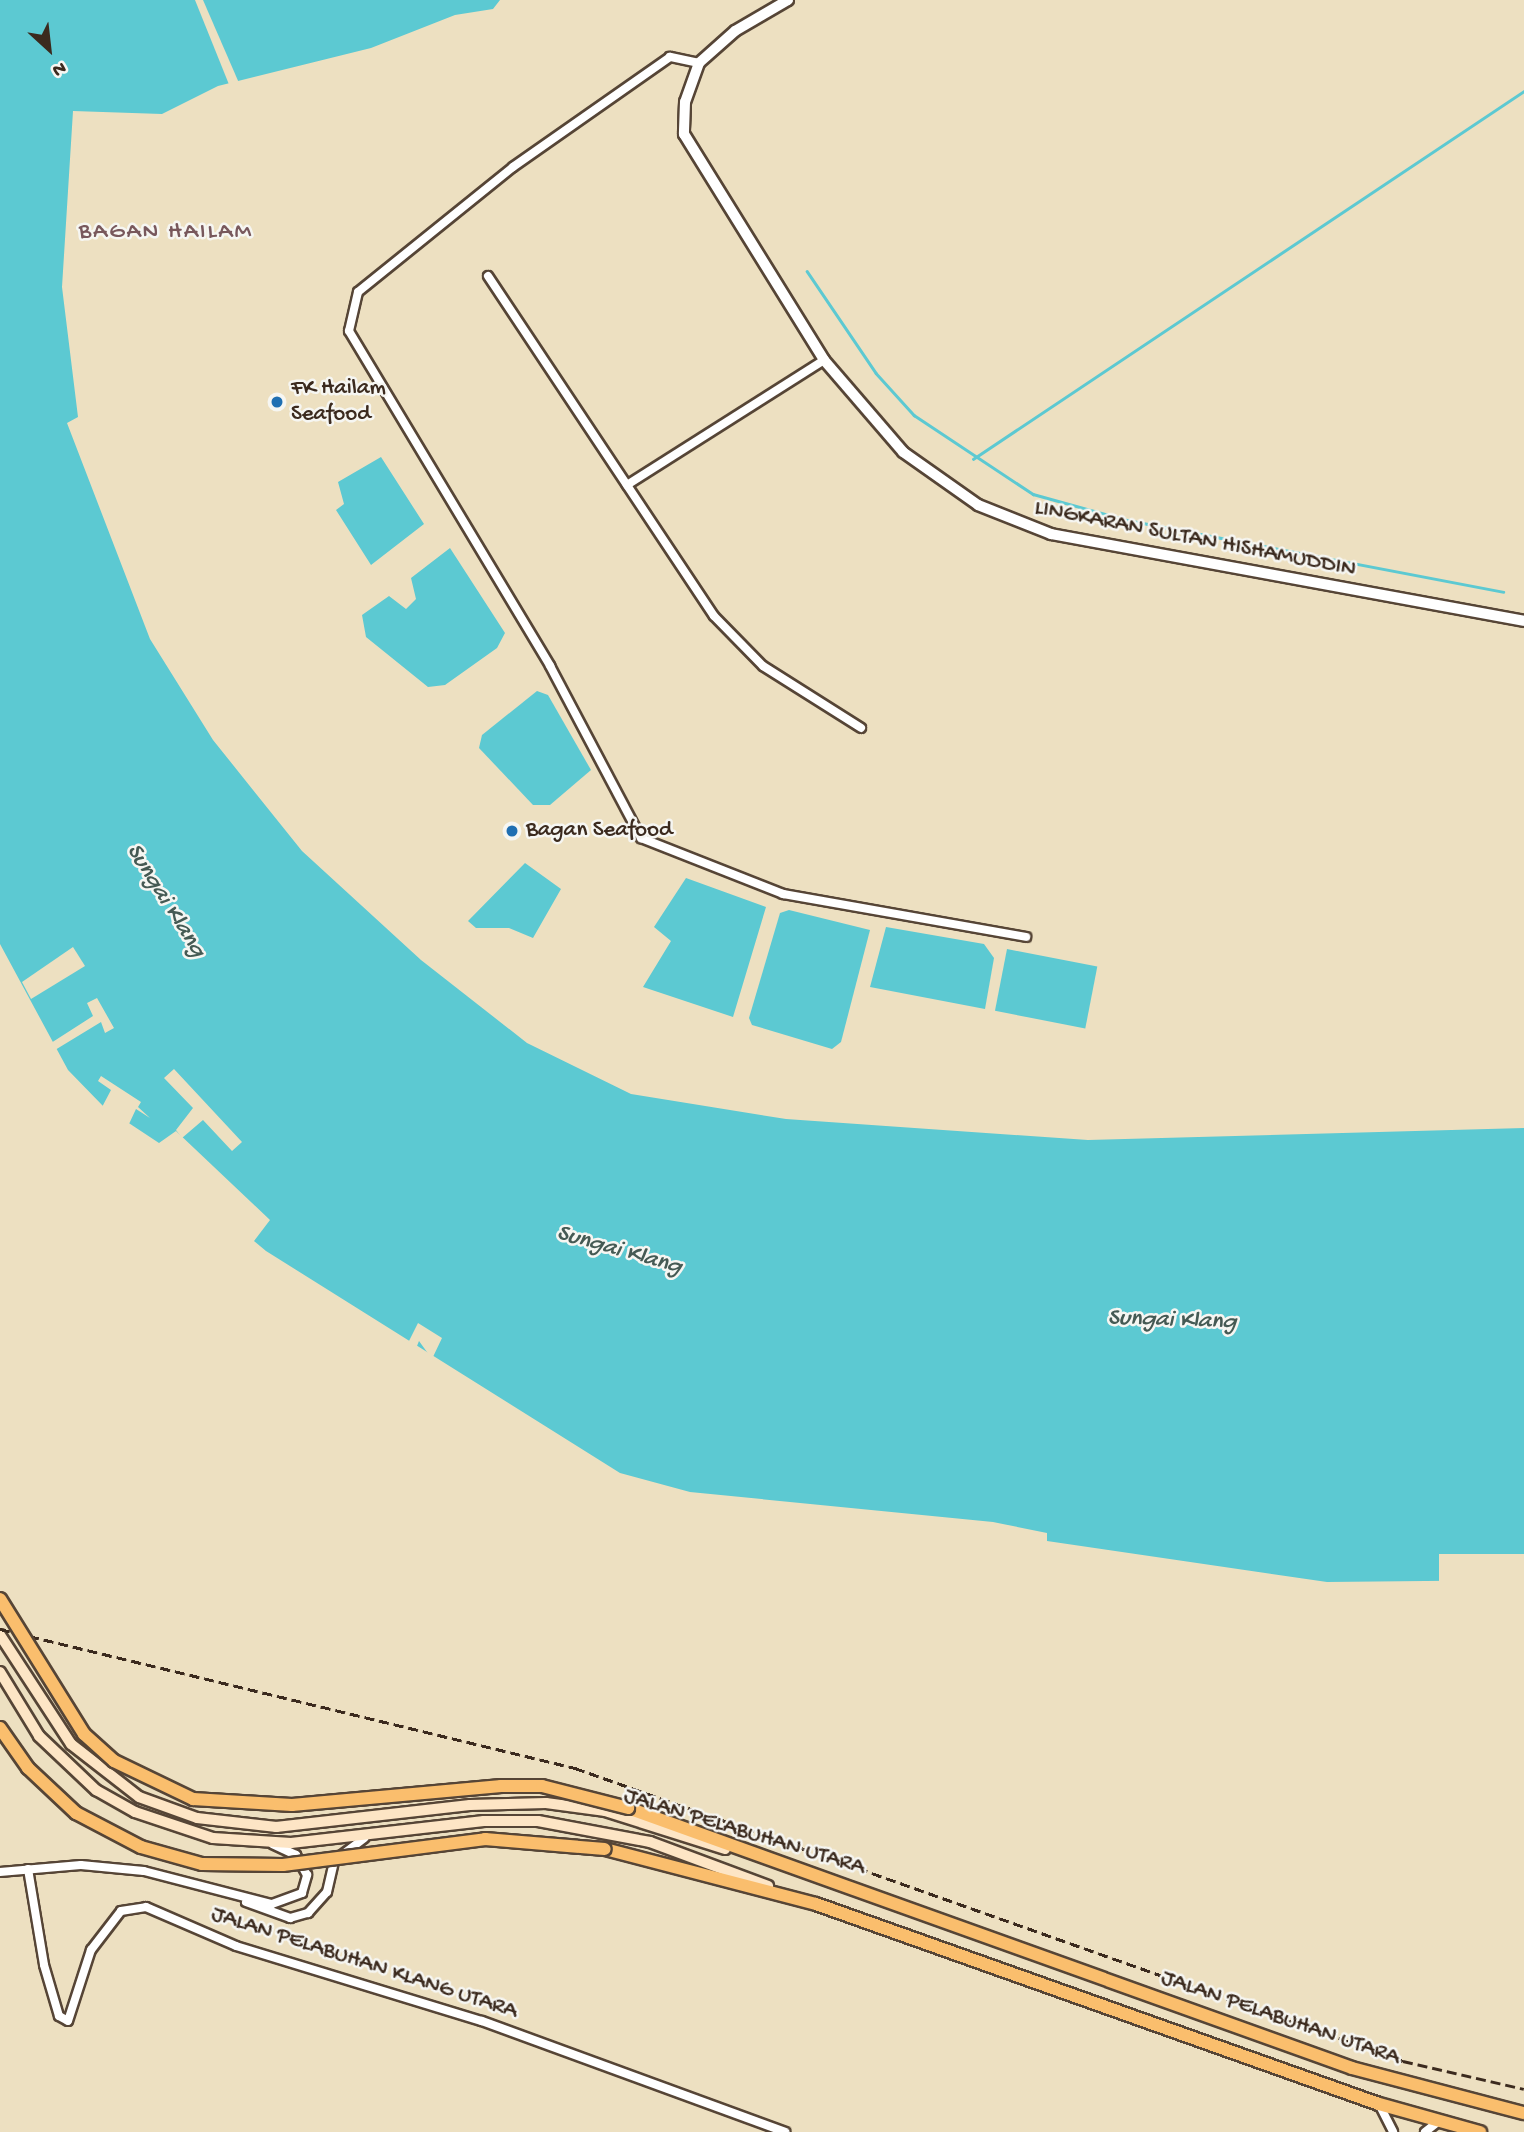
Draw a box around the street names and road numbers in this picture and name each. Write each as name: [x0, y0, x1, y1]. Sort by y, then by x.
street label: LINGKARAN SULTAN HISHAMUDDIN: [1032, 495, 1358, 585]
street label: JALAN PELABUHAN UTARA: [620, 1783, 868, 1883]
street label: JALAN PELABUHAN KLANG UTARA: [207, 1901, 521, 2027]
street label: JALAN PELABUHAN UTARA: [1157, 1965, 1403, 2073]

